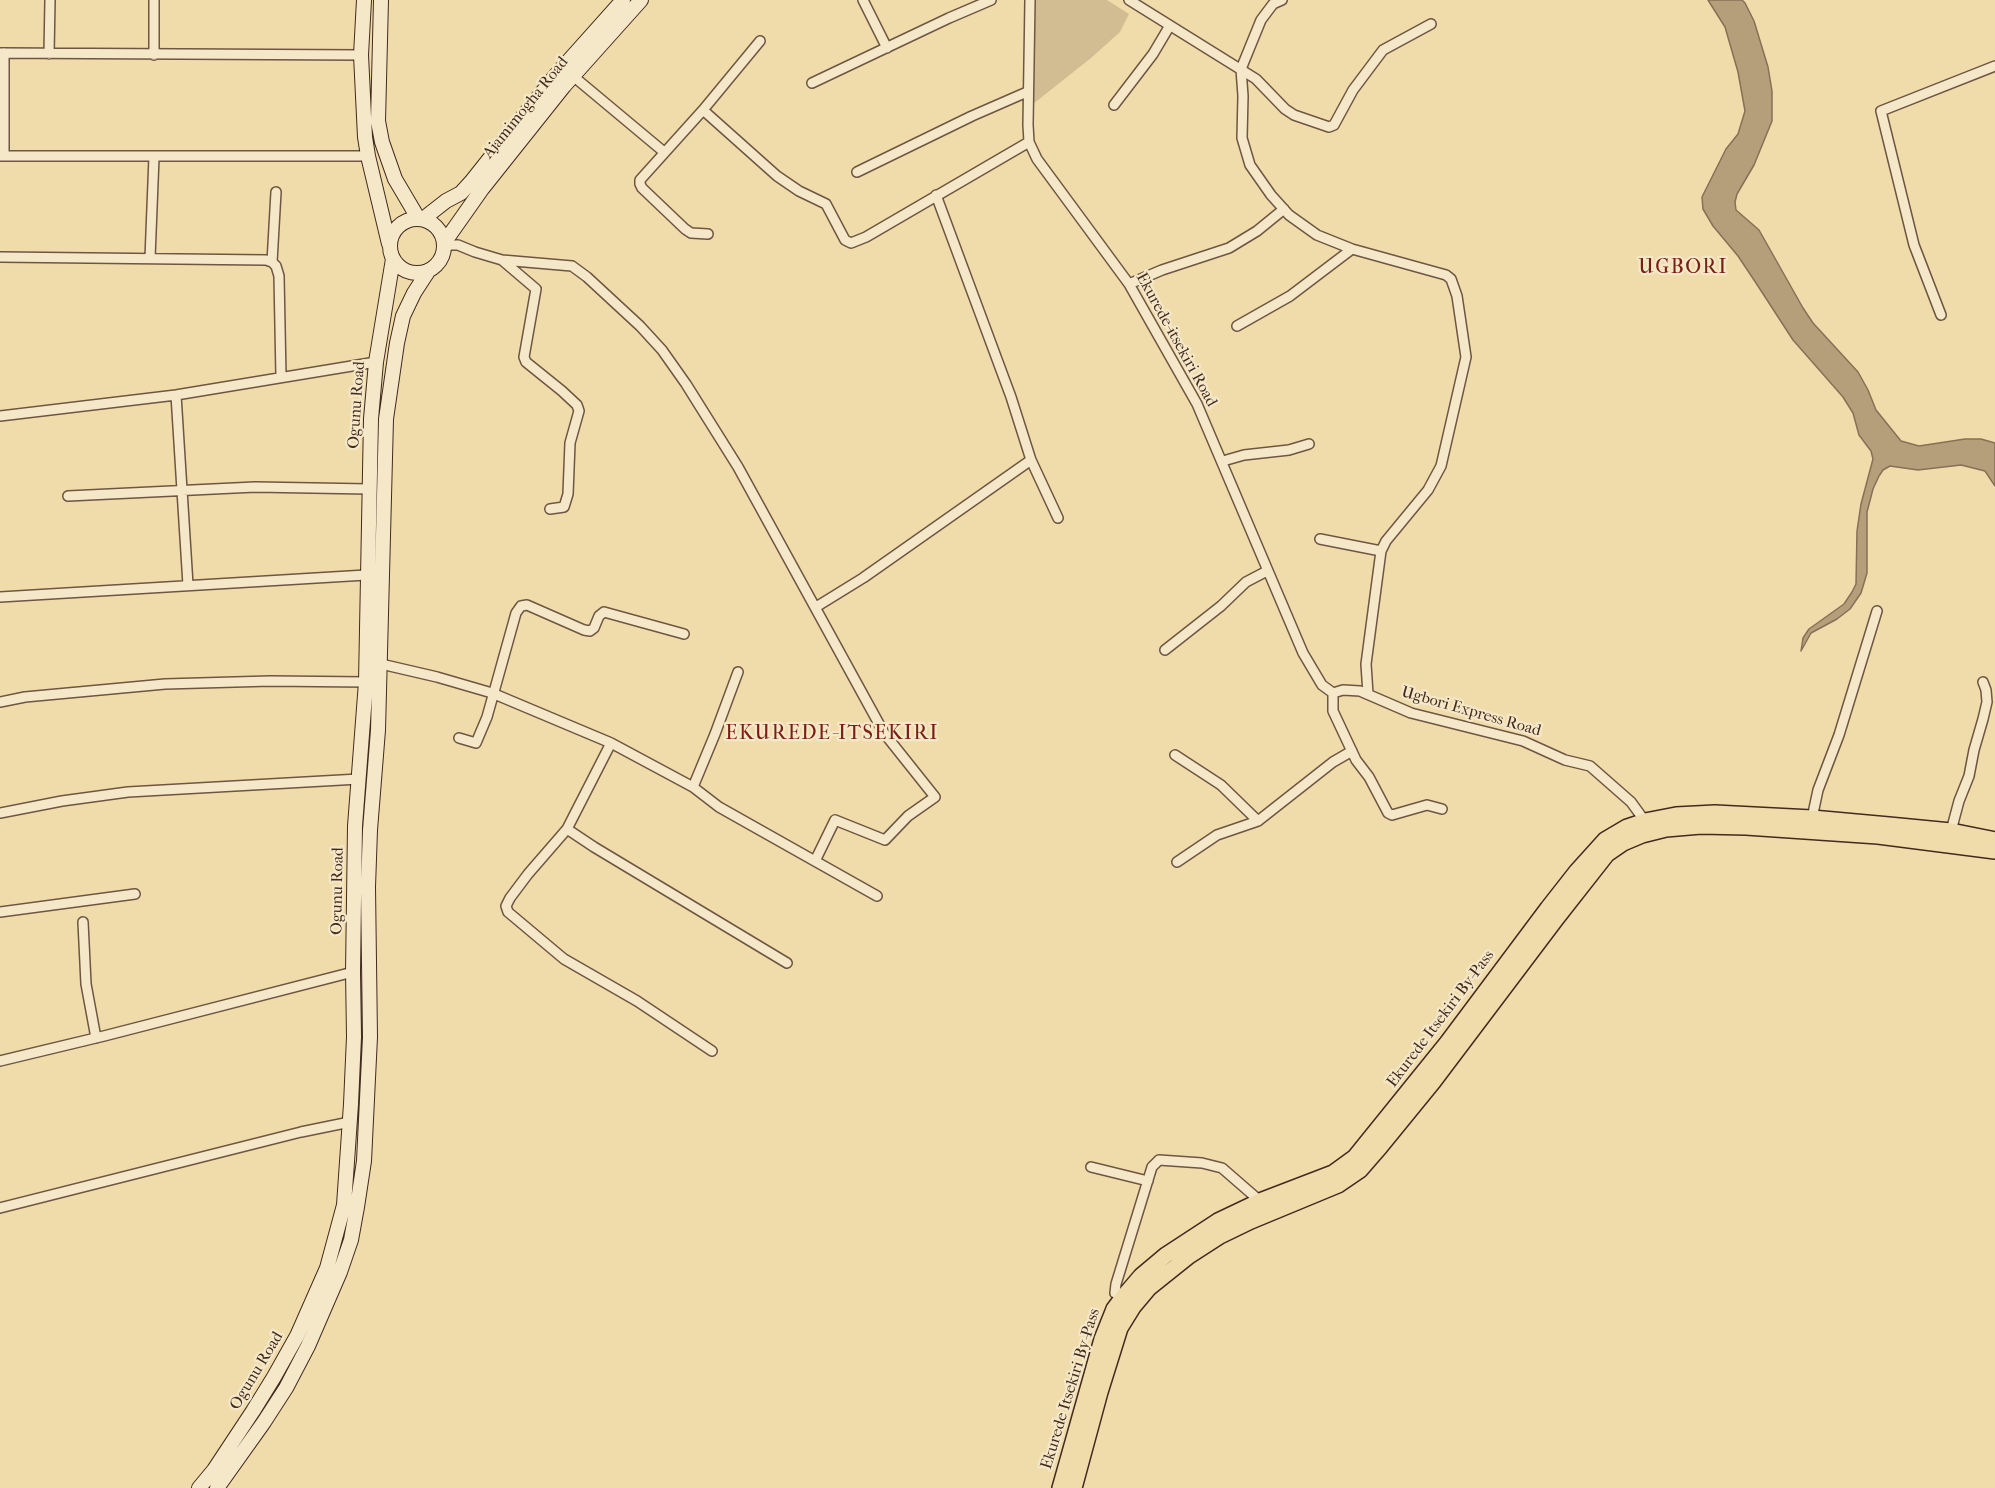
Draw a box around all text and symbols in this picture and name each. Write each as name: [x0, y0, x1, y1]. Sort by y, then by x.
street label: Ajamimogha Road: [479, 53, 573, 163]
district label: UGBORI: [1638, 256, 1728, 280]
street label: Ekurede-itsekiri Road: [1131, 270, 1221, 410]
street label: Ogunu Road: [344, 361, 370, 449]
street label: Ugbori Express Road: [1399, 683, 1543, 741]
district label: EKUREDE-ITSEKIRI: [725, 722, 939, 746]
street label: Ogunu Road: [328, 847, 348, 935]
street label: Ekurede Itsekiri By-Pass: [1383, 947, 1499, 1091]
street label: Ekurede Itsekiri By-Pass: [1037, 1306, 1105, 1472]
street label: Ogunu Road: [226, 1328, 288, 1414]

